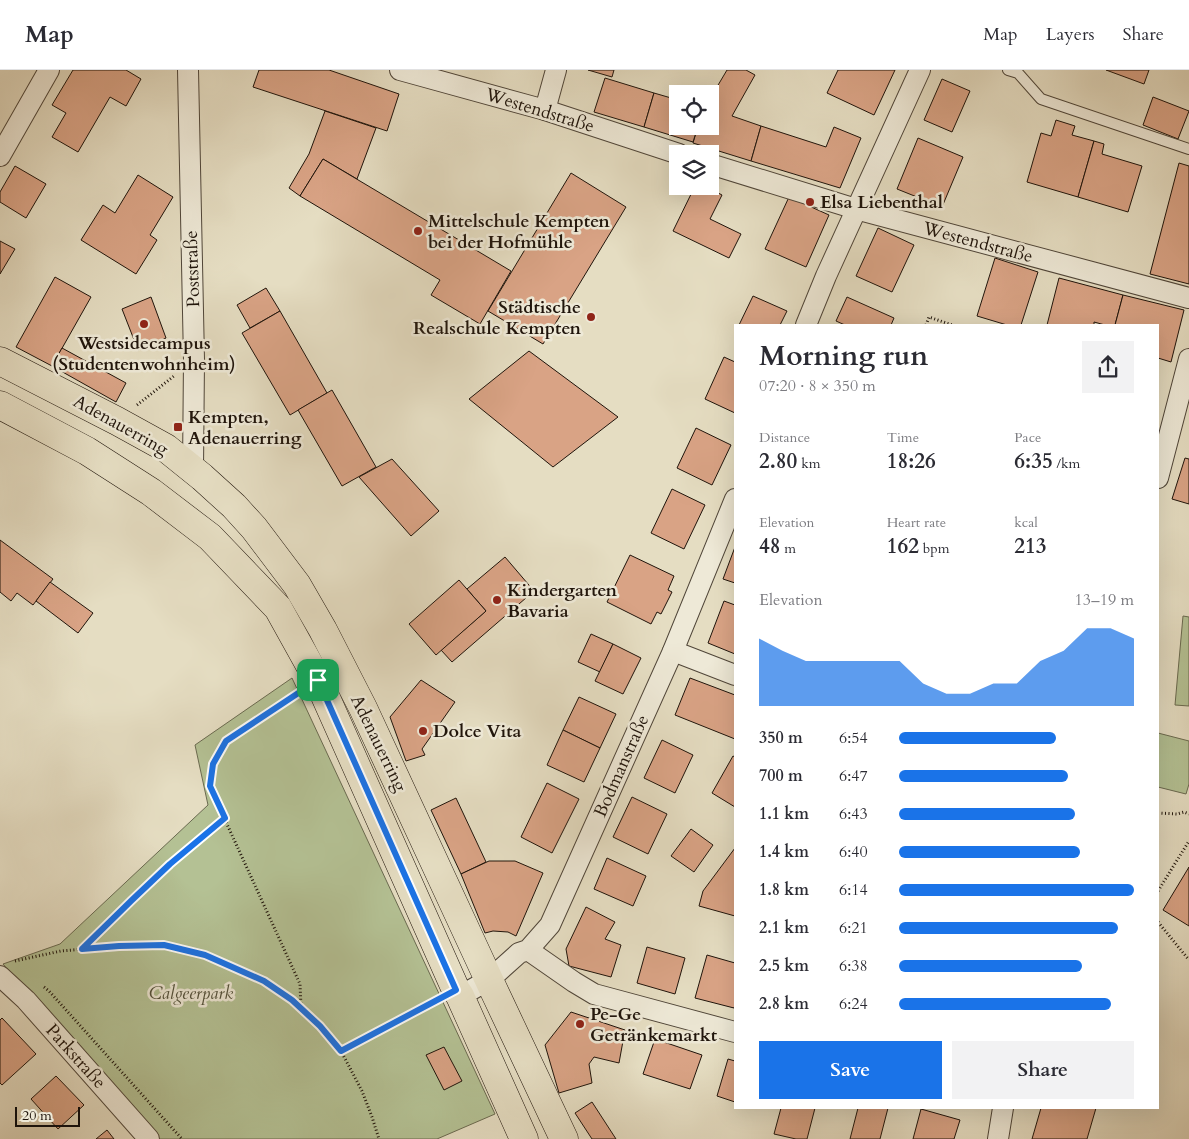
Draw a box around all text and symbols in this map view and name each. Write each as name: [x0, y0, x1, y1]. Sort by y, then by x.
text: Map: [25, 18, 74, 51]
text: Map: [983, 22, 1018, 47]
text: Layers: [1046, 22, 1095, 47]
text: Share: [1123, 22, 1164, 47]
street label: Westendstraße: [481, 82, 597, 139]
map controls: [669, 85, 719, 195]
button: locate: [669, 85, 719, 135]
button: layers: [669, 145, 719, 195]
place label: Elsa Liebenthal: [820, 190, 943, 215]
marker: Elsa Liebenthal: [804, 196, 816, 208]
place label: Mittelschule Kempten bei der Hofmühle: [428, 209, 610, 255]
street label: Westendstraße: [919, 216, 1036, 269]
marker: Mittelschule Kempten bei der Hofmühle: [412, 225, 424, 237]
street label: Poststraße: [179, 230, 206, 308]
place label: Städtische Realschule Kempten: [413, 295, 581, 341]
marker: Städtische Realschule Kempten: [585, 311, 597, 323]
marker: Westsidecampus (Studentenwohnheim): [138, 318, 150, 330]
place label: Westsidecampus (Studentenwohnheim): [52, 331, 236, 377]
text: Morning run: [759, 337, 928, 375]
button: share: [1082, 341, 1134, 393]
text: 07:20 · 8 × 350 m: [759, 375, 876, 397]
street label: Adenauerring: [69, 389, 174, 462]
place label: Kempten, Adenauerring: [188, 405, 302, 451]
marker: Kempten, Adenauerring: [172, 421, 184, 433]
text: Distance: [759, 428, 810, 447]
text: Time: [887, 428, 919, 447]
text: Pace: [1014, 428, 1041, 447]
text: 2.80: [759, 447, 797, 476]
text: 18:26: [887, 447, 936, 476]
text: 6:35: [1014, 447, 1053, 476]
text: km: [797, 454, 820, 473]
text: /km: [1053, 454, 1080, 473]
text: Elevation: [759, 513, 815, 532]
text: Heart rate: [887, 513, 946, 532]
text: kcal: [1014, 513, 1038, 532]
text: 48: [759, 532, 781, 561]
text: 162: [887, 532, 919, 561]
text: 213: [1014, 532, 1047, 561]
text: m: [781, 539, 796, 558]
text: bpm: [919, 539, 950, 558]
place label: Kindergarten Bavaria: [507, 578, 618, 624]
text: Elevation: [759, 589, 823, 611]
text: 13–19 m: [1075, 589, 1134, 611]
marker: Kindergarten Bavaria: [491, 594, 503, 606]
pin: [297, 659, 339, 701]
icon: arrive: [304, 666, 332, 694]
street label: Adenauerring: [344, 690, 413, 797]
street label: Bodmanstraße: [588, 711, 655, 821]
place label: Dolce Vita: [433, 719, 521, 744]
marker: Dolce Vita: [417, 725, 429, 737]
text: 350 m: [759, 727, 803, 749]
text: 6:54: [839, 727, 868, 749]
text: 700 m: [759, 765, 803, 787]
text: 6:47: [839, 765, 868, 787]
text: 1.1 km: [759, 803, 809, 825]
text: 6:43: [839, 803, 868, 825]
text: 1.4 km: [759, 841, 809, 863]
text: 6:40: [839, 841, 868, 863]
text: 1.8 km: [759, 879, 809, 901]
text: 6:14: [839, 879, 868, 901]
text: 2.1 km: [759, 917, 809, 939]
text: 6:21: [839, 917, 868, 939]
text: 2.5 km: [759, 955, 809, 977]
text: 6:38: [839, 955, 868, 977]
park label: Calgeerpark: [149, 981, 233, 1006]
text: 2.8 km: [759, 993, 809, 1015]
text: 6:24: [839, 993, 868, 1015]
place label: Pe-Ge Getränkemarkt: [590, 1002, 718, 1048]
street label: Parkstraße: [40, 1018, 112, 1094]
marker: Pe-Ge Getränkemarkt: [574, 1018, 586, 1030]
button: Save: [759, 1041, 942, 1099]
button: Share: [952, 1041, 1134, 1099]
scale bar: [15, 1104, 80, 1127]
text: 20 m: [22, 1106, 52, 1125]

